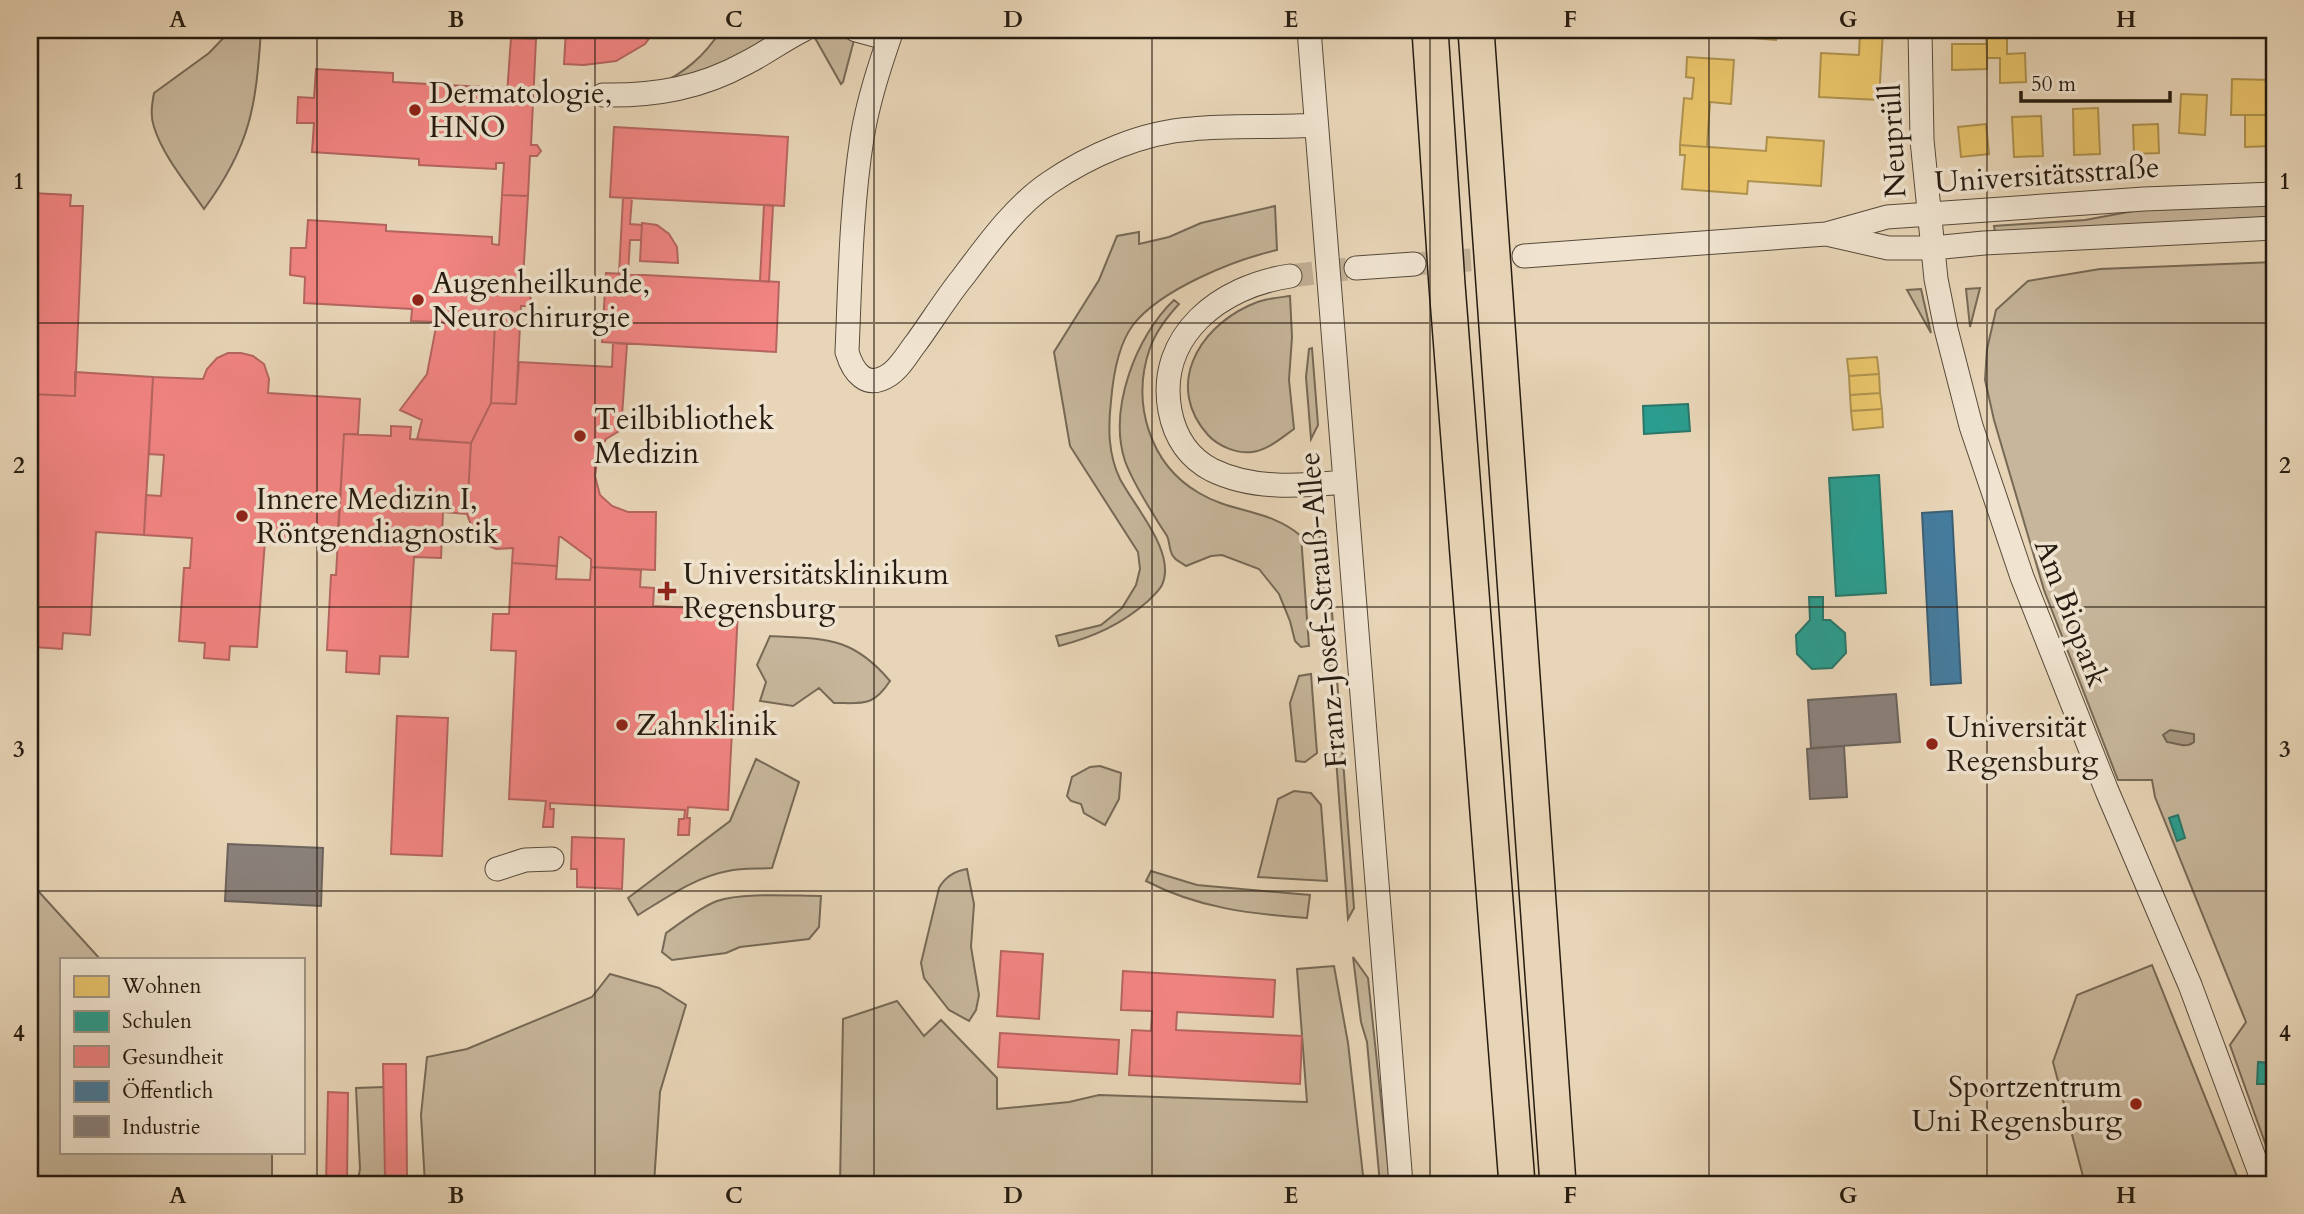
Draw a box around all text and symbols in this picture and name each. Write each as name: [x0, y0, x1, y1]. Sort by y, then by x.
text: A: [169, 4, 187, 35]
text: B: [448, 4, 464, 35]
text: C: [725, 4, 743, 35]
text: D: [1003, 4, 1023, 35]
text: E: [1284, 4, 1298, 35]
text: F: [1563, 4, 1577, 35]
text: G: [1839, 4, 1858, 35]
text: H: [2116, 4, 2136, 35]
scale bar: [2021, 60, 2169, 104]
text: 50 m: [2031, 70, 2076, 99]
place label: Dermatologie, HNO: [429, 73, 612, 148]
street label: Neuprüll: [1870, 82, 1916, 199]
marker: Dermatologie, HNO: [407, 102, 423, 118]
street label: Universitätsstraße: [1933, 147, 2161, 203]
text: 1: [13, 166, 25, 197]
text: 1: [2279, 166, 2291, 197]
place label: Augenheilkunde, Neurochirurgie: [432, 263, 650, 338]
marker: Augenheilkunde, Neurochirurgie: [410, 292, 426, 308]
place label: Teilbibliothek Medizin: [594, 399, 774, 474]
marker: Teilbibliothek Medizin: [572, 428, 588, 444]
text: 2: [13, 450, 25, 481]
street label: Franz-Josef-Strauß-Allee: [1289, 450, 1357, 770]
text: 2: [2279, 450, 2291, 481]
place label: Innere Medizin I, Röntgendiagnostik: [256, 479, 498, 554]
marker: Innere Medizin I, Röntgendiagnostik: [234, 508, 250, 524]
street label: Am Biopark: [2024, 533, 2118, 693]
place label: Universitätsklinikum Regensburg: [683, 554, 950, 629]
marker: Universitätsklinikum Regensburg: [657, 581, 677, 601]
place label: Zahnklinik: [636, 705, 778, 746]
place label: Universität Regensburg: [1946, 707, 2098, 782]
marker: Zahnklinik: [614, 717, 630, 733]
text: 3: [13, 734, 25, 765]
text: 3: [2279, 734, 2291, 765]
marker: Universität Regensburg: [1924, 736, 1940, 752]
legend: [60, 958, 304, 1154]
text: Wohnen: [121, 972, 202, 1001]
text: Schulen: [122, 1007, 192, 1036]
text: 4: [13, 1018, 25, 1049]
text: 4: [2279, 1018, 2291, 1049]
text: Gesundheit: [122, 1043, 224, 1072]
place label: Sportzentrum Uni Regensburg: [1912, 1067, 2123, 1142]
text: Öffentlich: [122, 1077, 214, 1106]
marker: Sportzentrum Uni Regensburg: [2128, 1096, 2144, 1112]
text: Industrie: [122, 1113, 201, 1142]
text: A: [169, 1180, 187, 1211]
text: B: [448, 1180, 464, 1211]
text: C: [725, 1180, 743, 1211]
text: D: [1003, 1180, 1023, 1211]
text: E: [1284, 1180, 1298, 1211]
text: F: [1563, 1180, 1577, 1211]
text: G: [1839, 1180, 1858, 1211]
text: H: [2116, 1180, 2136, 1211]

